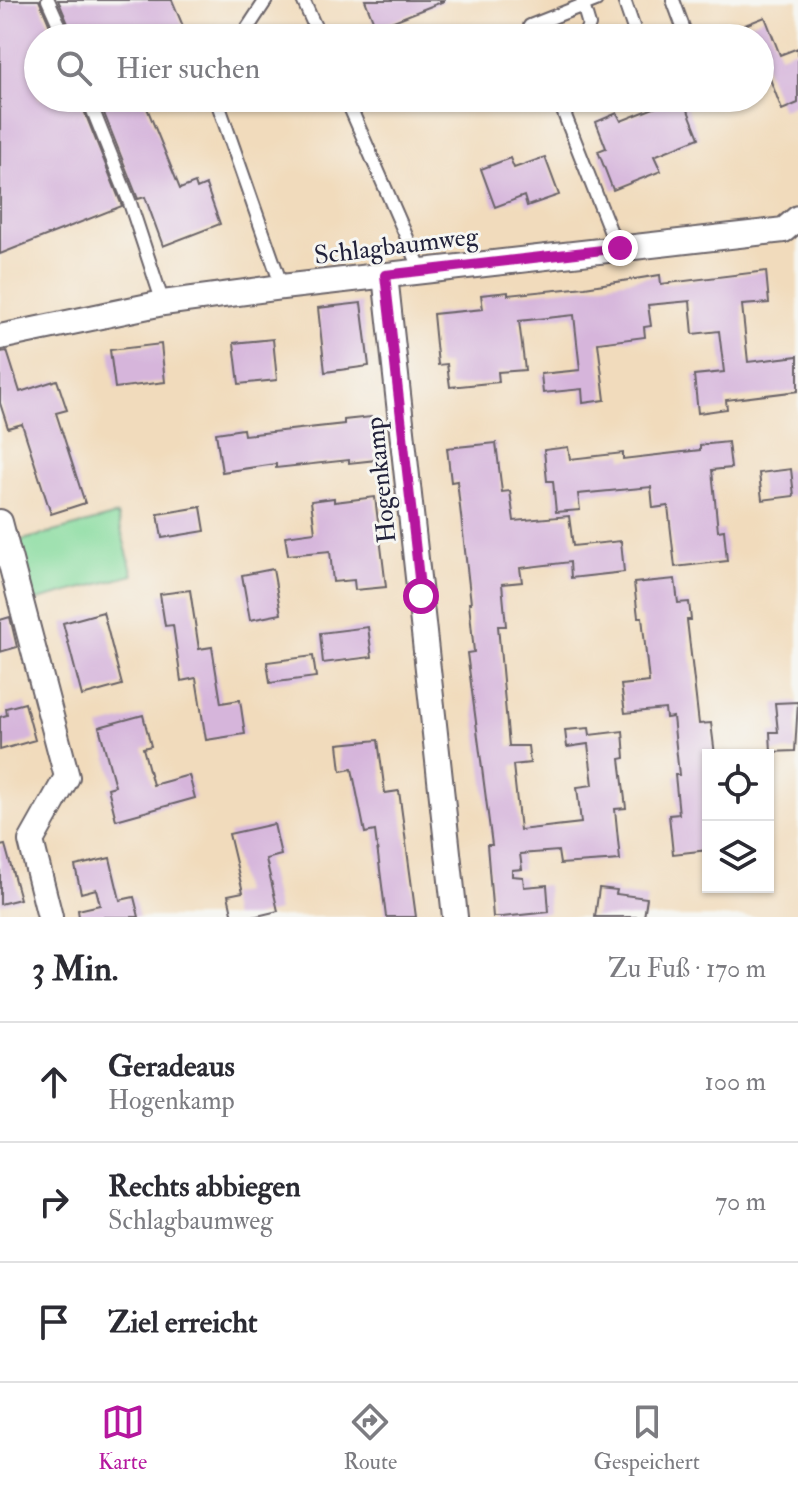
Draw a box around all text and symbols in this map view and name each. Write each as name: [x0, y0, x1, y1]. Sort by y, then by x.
search box: [24, 24, 774, 112]
icon: search: [52, 46, 96, 90]
text: Hier suchen: [116, 50, 260, 87]
street label: Schlagbaumweg: [312, 220, 481, 272]
route end: [602, 230, 638, 266]
street label: Hogenkamp: [358, 415, 405, 545]
route start: [403, 578, 439, 614]
map controls: [702, 749, 774, 893]
button: locate: [702, 749, 774, 821]
button: layers: [702, 821, 774, 893]
text: 3 Min.: [32, 948, 118, 991]
text: Zu Fuß · 170 m: [608, 953, 766, 985]
text: Geradeaus: [108, 1048, 235, 1085]
icon: ahead: [32, 1060, 76, 1104]
text: 100 m: [705, 1066, 766, 1098]
text: Hogenkamp: [108, 1085, 235, 1117]
text: Rechts abbiegen: [108, 1168, 301, 1205]
icon: right: [32, 1180, 76, 1224]
text: 70 m: [715, 1186, 766, 1218]
text: Schlagbaumweg: [108, 1205, 273, 1237]
icon: arrive: [32, 1300, 76, 1344]
text: Ziel erreicht: [108, 1304, 257, 1341]
tab: Karte: [98, 1400, 147, 1476]
tab: Route: [343, 1400, 397, 1476]
tab: Gespeichert: [594, 1400, 700, 1476]

